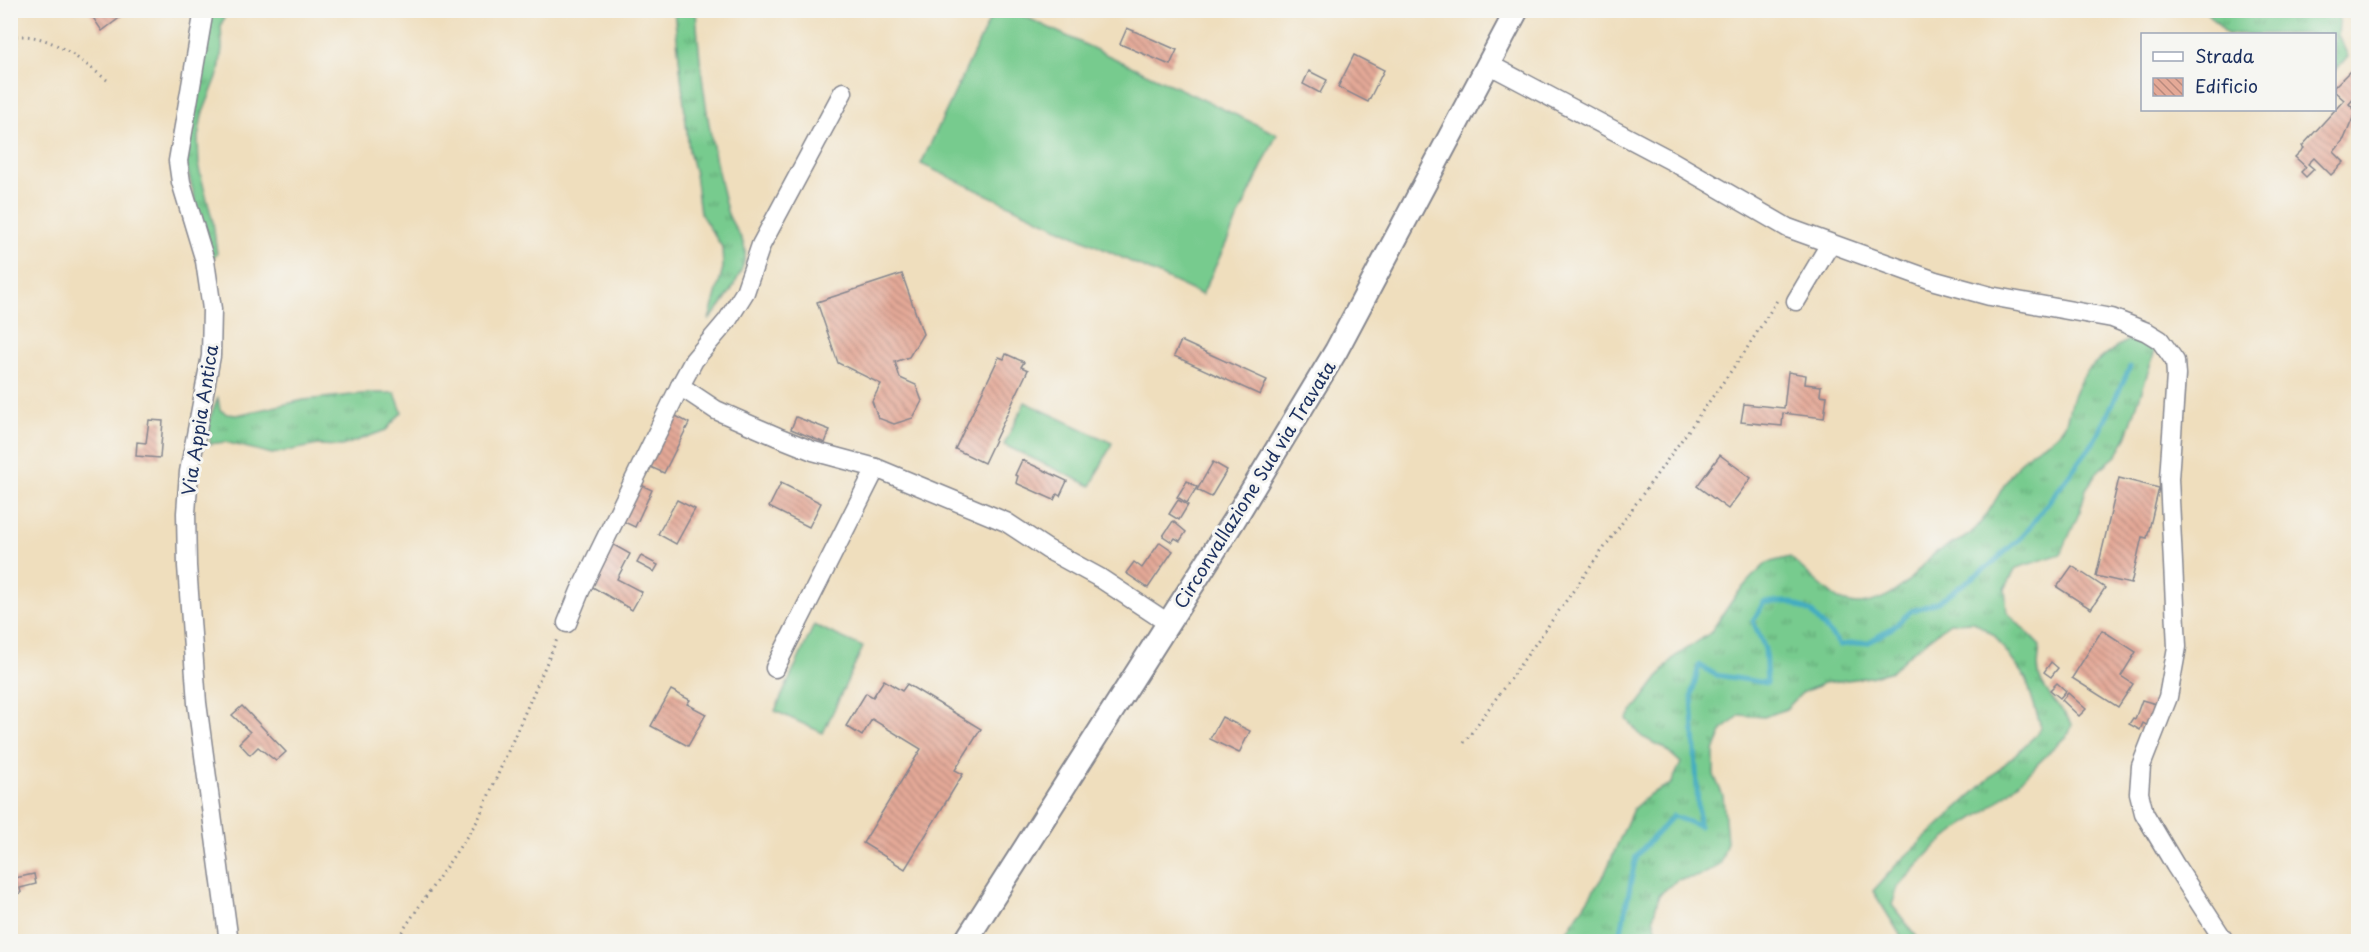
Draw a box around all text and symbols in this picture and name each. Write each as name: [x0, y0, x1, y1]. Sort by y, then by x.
legend: [2141, 33, 2336, 111]
text: Strada: [2195, 42, 2255, 69]
text: Edificio: [2195, 72, 2258, 99]
street label: Via Appia Antica: [174, 342, 224, 497]
street label: Circonvallazione Sud via Travata: [1166, 355, 1342, 613]

